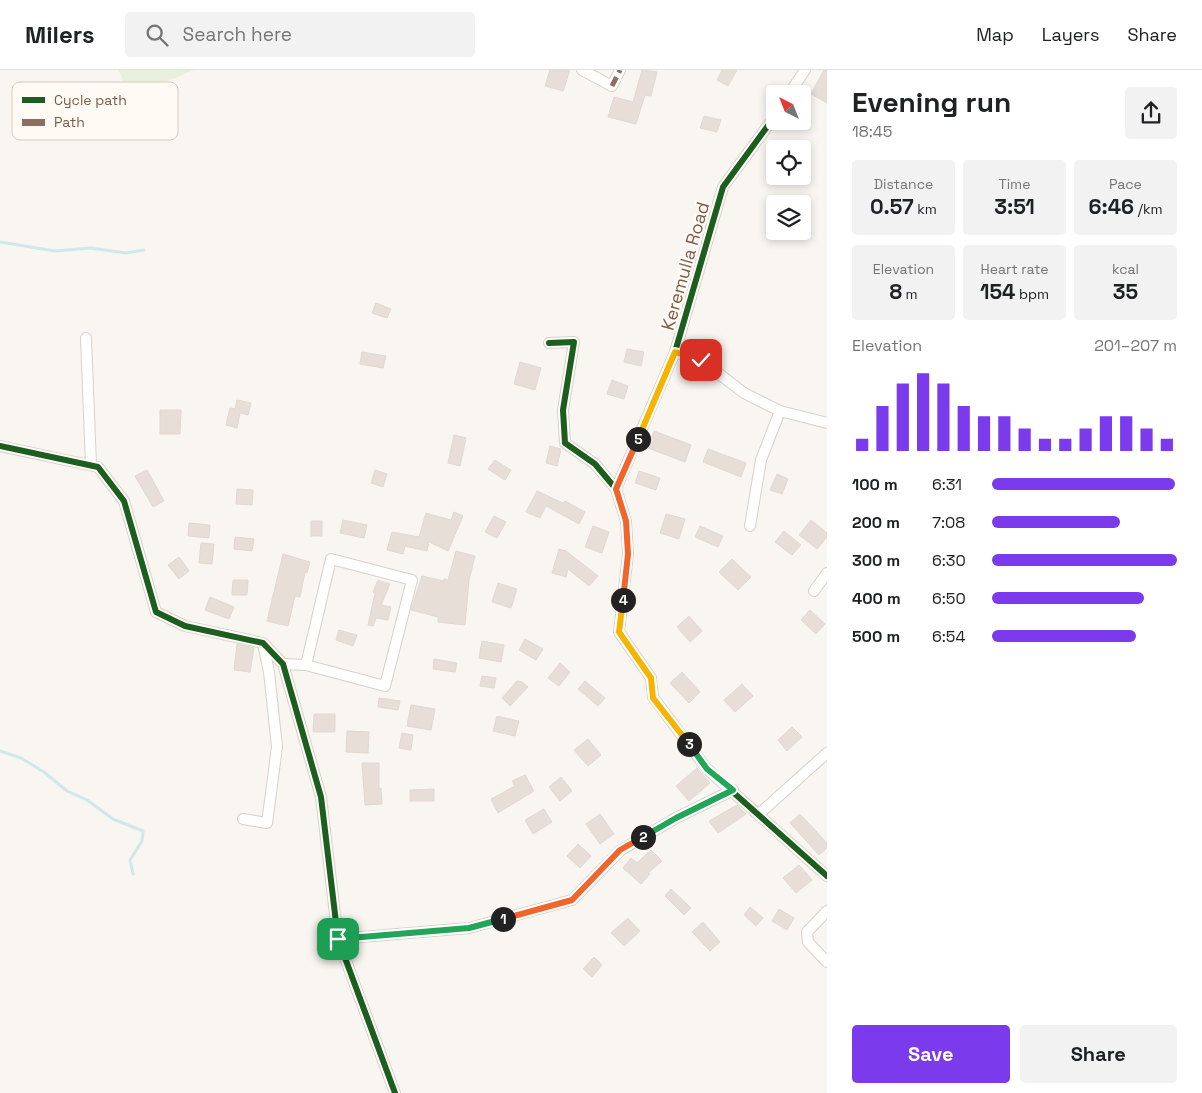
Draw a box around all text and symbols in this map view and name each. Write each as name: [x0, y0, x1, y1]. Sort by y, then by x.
search box: [125, 12, 475, 57]
text: Milers: [25, 19, 95, 50]
icon: search: [143, 21, 171, 49]
text: Search here: [183, 22, 292, 47]
text: Map: [976, 23, 1014, 46]
text: Layers: [1042, 23, 1099, 46]
text: Share: [1127, 23, 1177, 46]
legend: [12, 82, 178, 140]
text: Evening run: [852, 84, 1011, 120]
north arrow: [766, 85, 811, 130]
map controls: [766, 85, 811, 240]
button: share: [1125, 87, 1177, 139]
text: Cycle path: [54, 91, 127, 109]
text: Path: [54, 113, 85, 131]
text: 18:45: [852, 121, 892, 142]
button: locate: [766, 140, 811, 185]
text: Distance: [874, 175, 933, 193]
text: Time: [999, 175, 1030, 193]
text: Pace: [1109, 175, 1142, 193]
text: 0.57: [870, 193, 914, 220]
text: 3:51: [994, 193, 1035, 220]
text: 6:46: [1089, 193, 1134, 220]
button: layers: [766, 195, 811, 240]
street label: Keremulla Road: [656, 199, 714, 333]
text: km: [914, 200, 937, 218]
text: /km: [1134, 200, 1162, 218]
text: Elevation: [873, 260, 934, 278]
text: Heart rate: [981, 260, 1048, 278]
text: kcal: [1112, 260, 1139, 278]
text: 8: [889, 278, 902, 305]
text: 154: [980, 278, 1015, 305]
text: 35: [1113, 278, 1138, 305]
text: m: [902, 285, 918, 303]
text: bpm: [1015, 285, 1049, 303]
text: Elevation: [852, 335, 922, 356]
text: 201–207 m: [1094, 335, 1177, 356]
pin: [680, 339, 722, 381]
icon: check: [687, 346, 715, 374]
pin: 5: [626, 426, 650, 452]
text: 5: [634, 430, 643, 448]
text: 100 m: [852, 474, 898, 495]
text: 6:31: [932, 474, 962, 495]
text: 200 m: [852, 512, 900, 533]
text: 7:08: [932, 512, 965, 533]
text: 300 m: [852, 550, 900, 571]
text: 6:30: [932, 550, 966, 571]
pin: 4: [610, 588, 636, 612]
text: 400 m: [852, 588, 901, 609]
text: 6:50: [932, 588, 966, 609]
text: 4: [619, 591, 628, 609]
text: 500 m: [852, 626, 900, 647]
text: 6:54: [932, 626, 965, 647]
pin: 3: [676, 732, 702, 756]
text: 3: [685, 735, 694, 753]
pin: 2: [630, 824, 656, 850]
text: 2: [639, 828, 648, 846]
pin: 1: [490, 906, 516, 932]
text: 1: [500, 910, 507, 928]
pin: [317, 918, 359, 960]
icon: arrive: [324, 925, 352, 953]
button: Save: [852, 1025, 1010, 1083]
button: Share: [1020, 1025, 1177, 1083]

